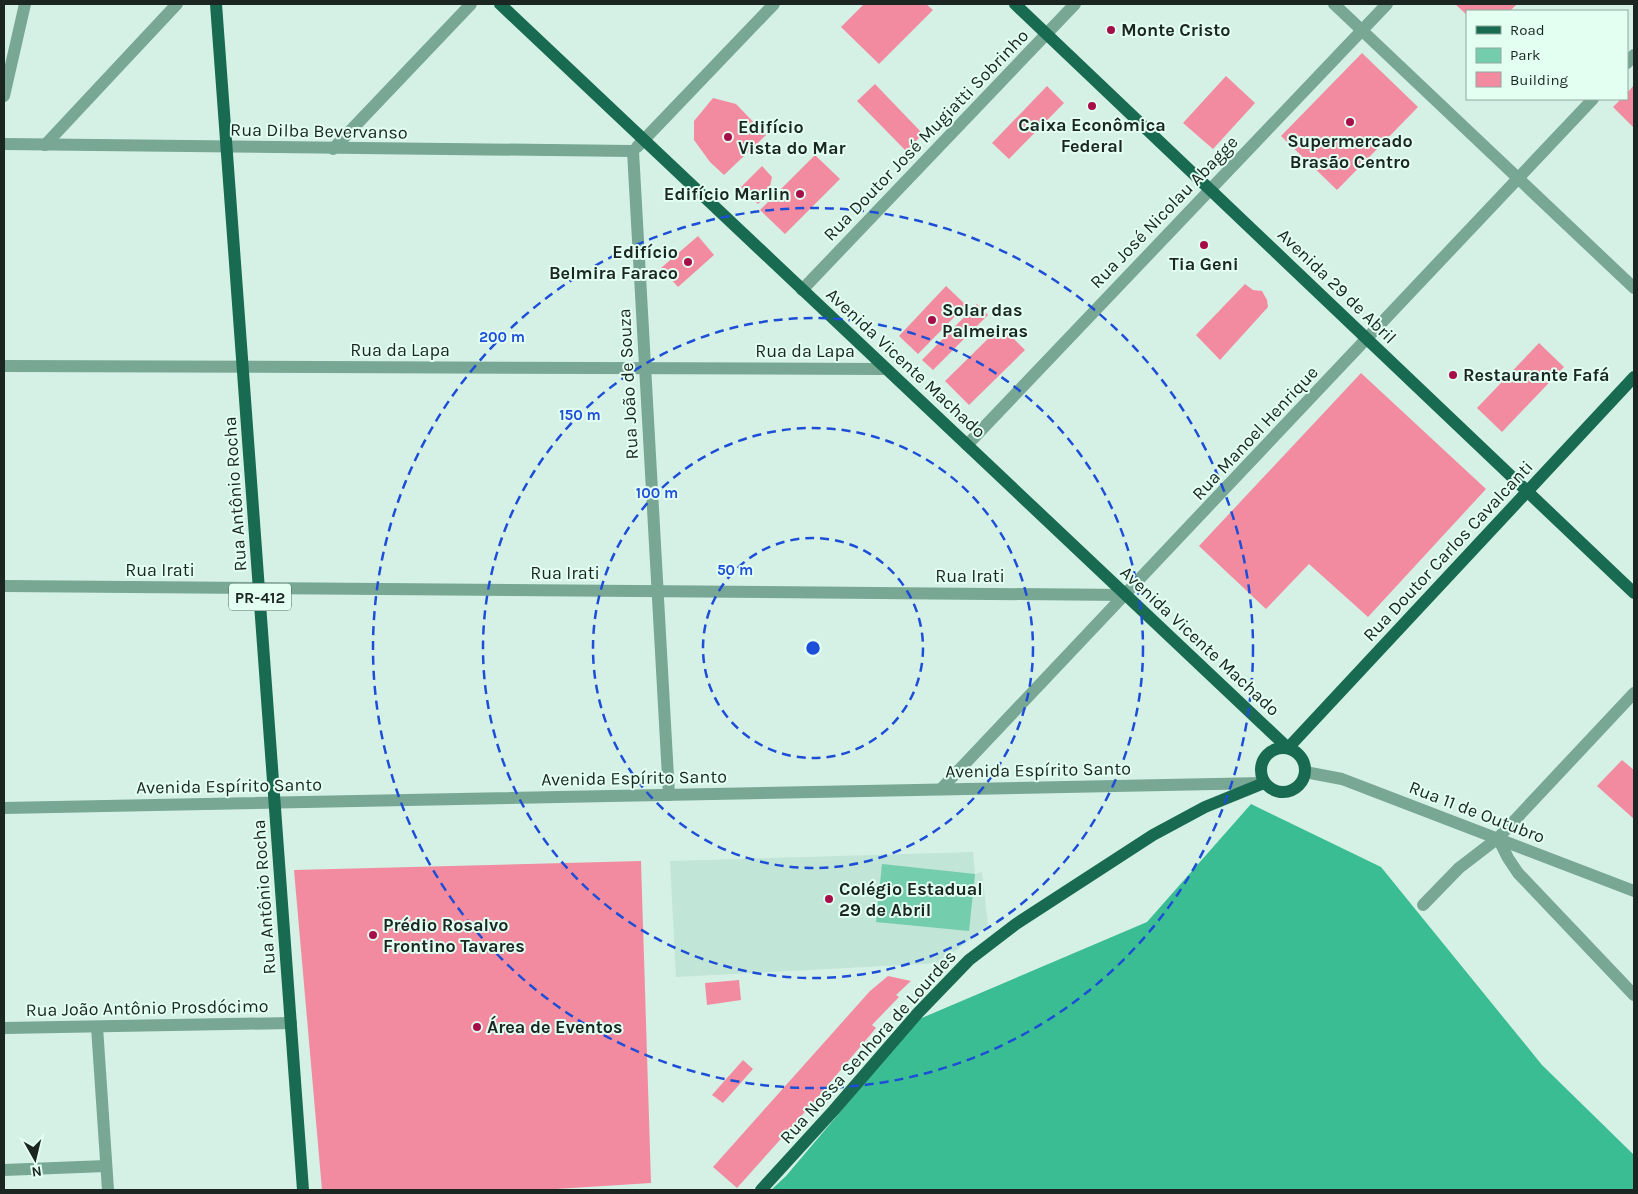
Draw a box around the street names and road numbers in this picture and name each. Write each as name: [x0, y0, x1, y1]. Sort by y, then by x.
street label: Rua Doutor José Mugiatti Sobrinho: [819, 25, 1033, 245]
street label: Rua Dilba Bevervanso: [230, 118, 408, 144]
street label: Rua José Nicolau Abagge: [1085, 131, 1243, 293]
street label: Avenida 29 de Abril: [1273, 224, 1401, 348]
street label: Avenida Vicente Machado: [822, 283, 990, 443]
street label: Rua João de Souza: [613, 308, 643, 460]
street label: Rua da Lapa: [350, 339, 450, 361]
street label: Rua da Lapa: [755, 340, 855, 362]
street label: Rua Manoel Henrique: [1187, 361, 1323, 505]
street label: Rua Antônio Rocha: [219, 416, 251, 572]
street label: Rua Doutor Carlos Cavalcanti: [1358, 456, 1538, 646]
street label: Rua Irati: [125, 559, 195, 581]
street label: Avenida Vicente Machado: [1116, 561, 1284, 721]
street label: Rua Irati: [530, 562, 600, 584]
street label: Rua Irati: [935, 565, 1005, 587]
road number: PR-412: [229, 584, 291, 610]
street label: Avenida Espírito Santo: [945, 757, 1131, 783]
street label: Avenida Espírito Santo: [541, 765, 727, 791]
street label: Avenida Espírito Santo: [136, 773, 322, 799]
street label: Rua 11 de Outubro: [1406, 776, 1548, 848]
street label: Rua Antônio Rocha: [248, 819, 280, 975]
street label: Rua Nossa Senhora de Lourdes: [775, 946, 961, 1148]
street label: Rua João Antônio Prosdócimo: [25, 995, 269, 1021]

